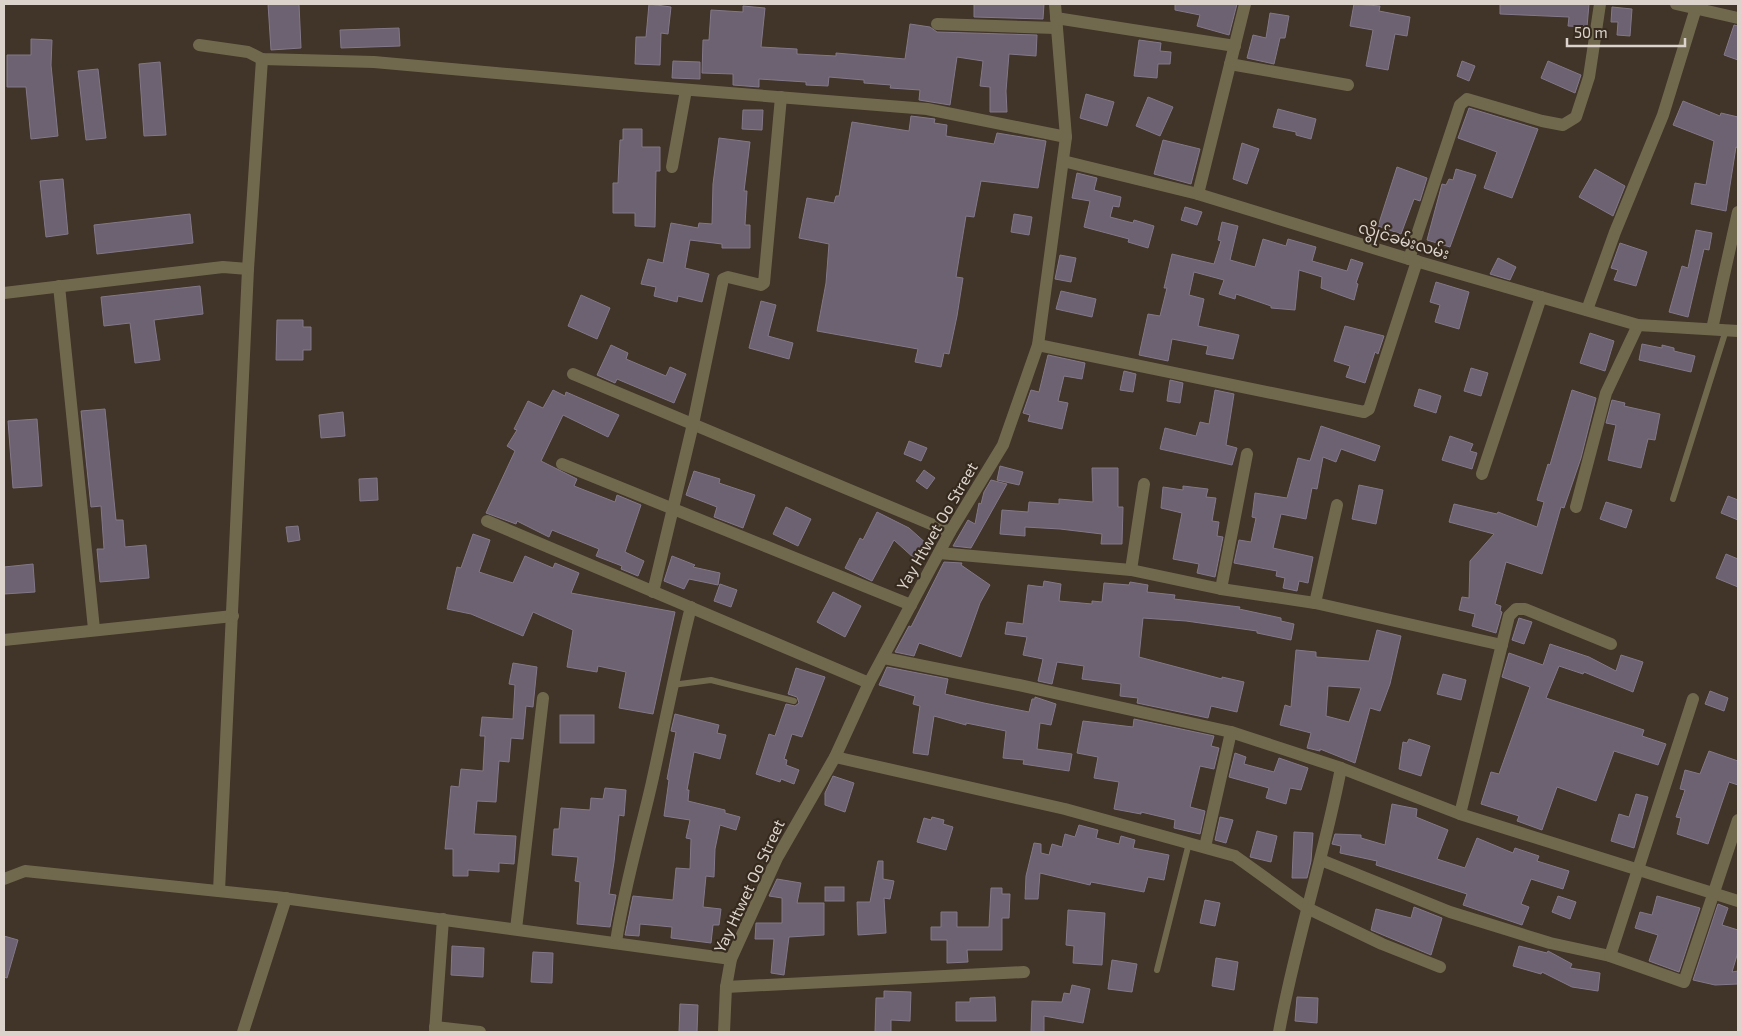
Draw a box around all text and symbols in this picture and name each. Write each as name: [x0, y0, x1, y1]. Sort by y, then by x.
scale bar: [1567, 15, 1684, 47]
text: 50 m: [1574, 23, 1608, 41]
street label: လွိုင်ခမ်းလမ်း: [1355, 216, 1452, 267]
street label: Yay Htwet Oo Street: [892, 458, 981, 593]
street label: Yay Htwet Oo Street: [709, 816, 788, 955]

